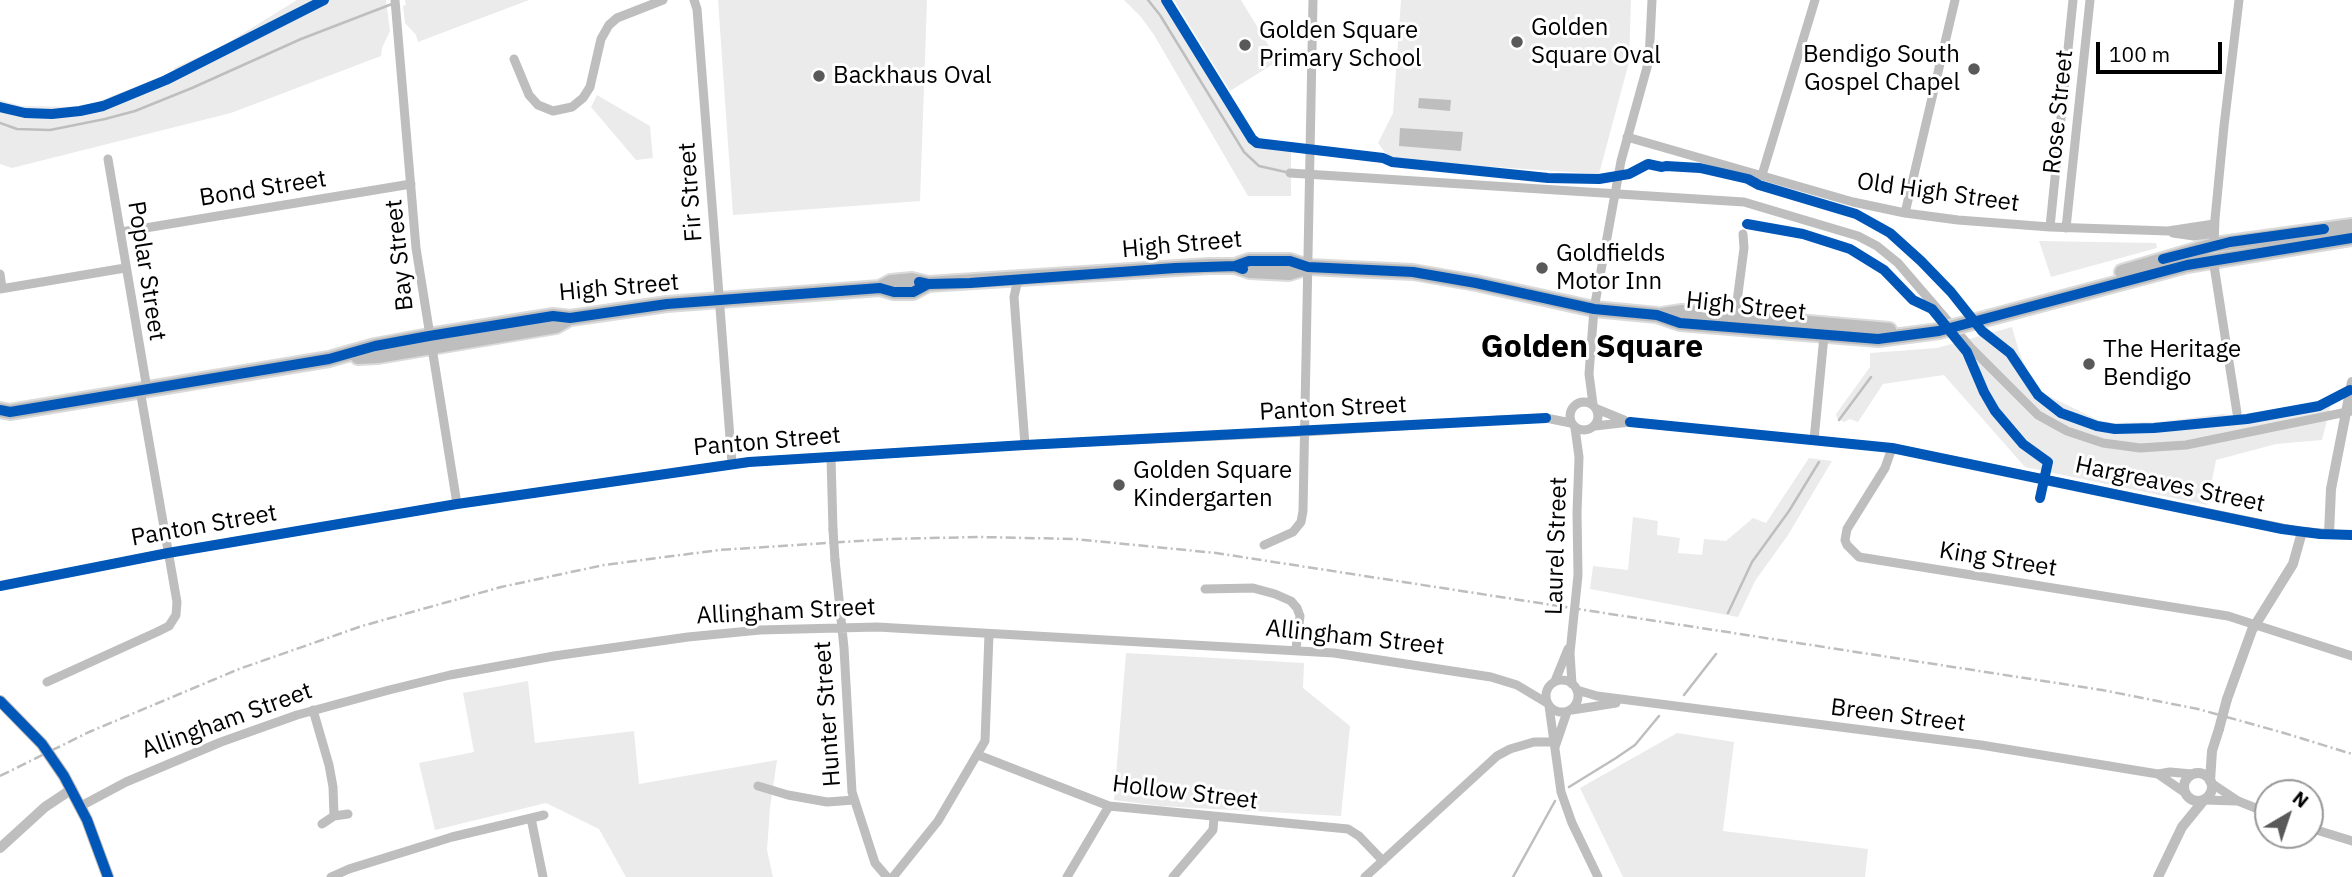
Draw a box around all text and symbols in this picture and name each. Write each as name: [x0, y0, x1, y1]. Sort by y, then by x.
place label: Golden Square Oval: [1531, 14, 1661, 70]
place label: Golden Square Primary School: [1259, 17, 1422, 73]
scale bar: [2100, 28, 2226, 72]
marker: Golden Square Oval: [1509, 34, 1525, 50]
marker: Golden Square Primary School: [1237, 37, 1253, 53]
text: 100 m: [2109, 40, 2170, 68]
place label: Bendigo South Gospel Chapel: [1803, 41, 1960, 97]
street label: Rose Street: [2038, 48, 2080, 176]
marker: Bendigo South Gospel Chapel: [1966, 61, 1982, 77]
place label: Backhaus Oval: [833, 62, 992, 90]
marker: Backhaus Oval: [811, 68, 827, 84]
street label: Fir Street: [673, 141, 709, 243]
street label: Bond Street: [197, 165, 329, 213]
street label: Old High Street: [1855, 167, 2021, 219]
street label: Bay Street: [380, 198, 420, 312]
street label: Poplar Street: [121, 199, 171, 343]
street label: High Street: [1121, 225, 1243, 265]
place label: Goldfields Motor Inn: [1556, 240, 1665, 296]
marker: Goldfields Motor Inn: [1534, 260, 1550, 276]
street label: High Street: [558, 268, 680, 308]
street label: High Street: [1684, 286, 1808, 328]
district label: Golden Square: [1481, 329, 1703, 367]
place label: The Heritage Bendigo: [2103, 336, 2241, 392]
marker: The Heritage Bendigo: [2081, 356, 2097, 372]
street label: Panton Street: [1259, 391, 1407, 427]
street label: Panton Street: [692, 421, 842, 463]
street label: Hargreaves Street: [2073, 451, 2267, 519]
place label: Golden Square Kindergarten: [1133, 457, 1292, 513]
street label: Laurel Street: [1540, 476, 1574, 616]
marker: Golden Square Kindergarten: [1111, 477, 1127, 493]
street label: Panton Street: [129, 499, 279, 553]
street label: King Street: [1937, 536, 2059, 584]
street label: Allingham Street: [696, 593, 876, 631]
street label: Allingham Street: [1264, 614, 1446, 662]
street label: Hunter Street: [809, 640, 847, 788]
street label: Allingham Street: [138, 677, 316, 765]
street label: Breen Street: [1829, 693, 1967, 739]
street label: Hollow Street: [1110, 770, 1260, 816]
north arrow: [2254, 779, 2324, 849]
text: N: [2288, 786, 2314, 813]

